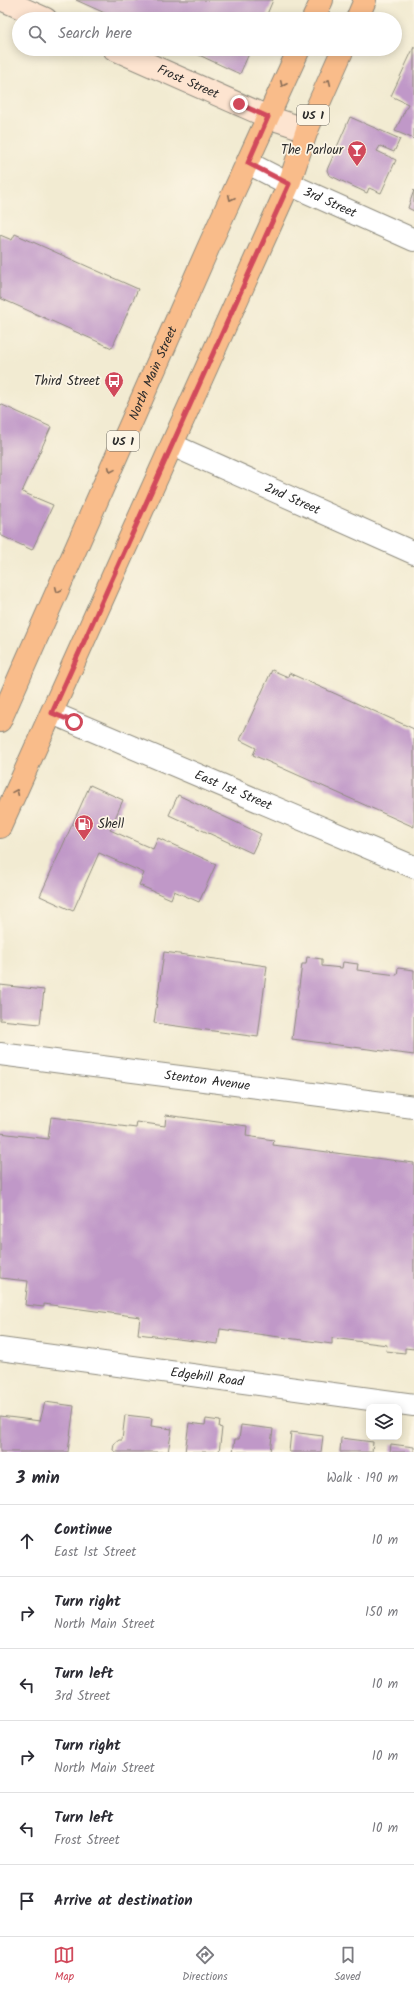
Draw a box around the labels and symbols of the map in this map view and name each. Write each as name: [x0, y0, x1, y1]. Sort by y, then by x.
street label: Frost Street: [154, 59, 223, 105]
one-way arrow: [323, 79, 331, 87]
one-way arrow: [280, 80, 288, 88]
route end: [230, 95, 248, 113]
road number: US 1: [297, 105, 329, 125]
bar icon: The Parlour: [346, 139, 368, 167]
place label: The Parlour: [281, 140, 344, 161]
street label: 3rd Street: [300, 181, 361, 224]
one-way arrow: [228, 194, 236, 201]
street label: North Main Street: [123, 322, 183, 424]
bus stop icon: Third Street: [103, 370, 125, 398]
place label: Third Street: [34, 371, 101, 392]
road number: US 1: [107, 431, 139, 451]
one-way arrow: [107, 467, 115, 474]
street label: 2nd Street: [261, 477, 325, 521]
one-way arrow: [55, 585, 63, 593]
route start: [65, 713, 83, 731]
street label: East 1st Street: [191, 764, 276, 816]
one-way arrow: [12, 789, 20, 796]
fuel station icon: Shell: [73, 813, 95, 841]
place label: Shell: [98, 814, 124, 835]
street label: Stenton Avenue: [163, 1065, 252, 1096]
street label: Edgehill Road: [169, 1362, 246, 1392]

